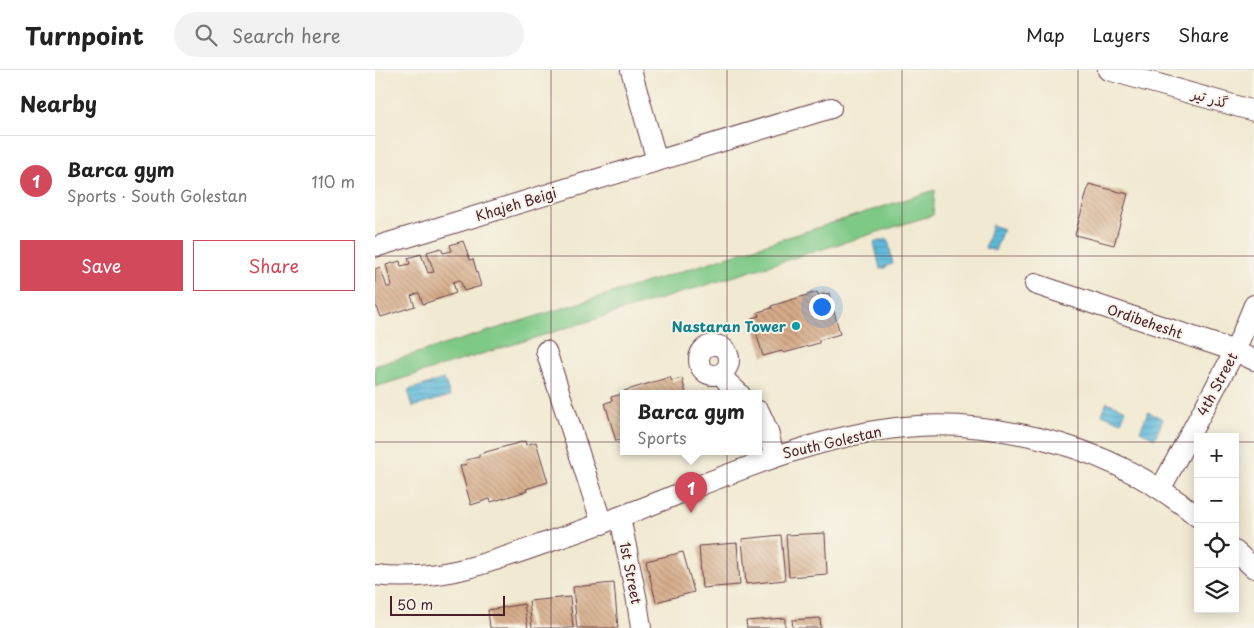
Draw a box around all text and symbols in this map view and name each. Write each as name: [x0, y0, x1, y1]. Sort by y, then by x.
search box: [174, 12, 524, 57]
text: Turnpoint: [25, 17, 144, 53]
icon: search: [192, 21, 220, 49]
text: Search here: [232, 21, 341, 49]
text: Map: [1026, 21, 1065, 48]
text: Layers: [1093, 21, 1150, 48]
text: Share: [1178, 21, 1229, 48]
street label: گذر تیر: [1188, 83, 1231, 113]
text: Nearby: [20, 87, 97, 119]
text: Barca gym: [67, 155, 175, 183]
text: 1: [32, 169, 40, 193]
text: 110 m: [312, 169, 355, 193]
street label: Khajeh Beigi: [473, 182, 559, 226]
text: Sports · South Golestan: [67, 183, 247, 207]
button: Save: [20, 240, 183, 291]
button: Share: [193, 240, 355, 291]
your location: [809, 294, 835, 320]
street label: Ordibehesht: [1104, 298, 1186, 344]
place label: Nastaran Tower: [672, 316, 787, 337]
marker: Nastaran Tower: [790, 320, 802, 332]
street label: 4th Street: [1191, 348, 1243, 420]
popup: [620, 390, 762, 455]
text: Barca gym: [637, 397, 745, 425]
street label: South Golestan: [780, 420, 884, 464]
text: Sports: [637, 425, 687, 449]
map controls: [1194, 433, 1239, 613]
button: +: [1194, 433, 1239, 478]
pin: 1: [675, 472, 707, 513]
button: −: [1194, 478, 1239, 523]
button: locate: [1194, 523, 1239, 568]
street label: 1st Street: [615, 540, 647, 606]
button: layers: [1194, 568, 1239, 613]
scale bar: [390, 593, 505, 616]
text: 50 m: [397, 594, 433, 615]

